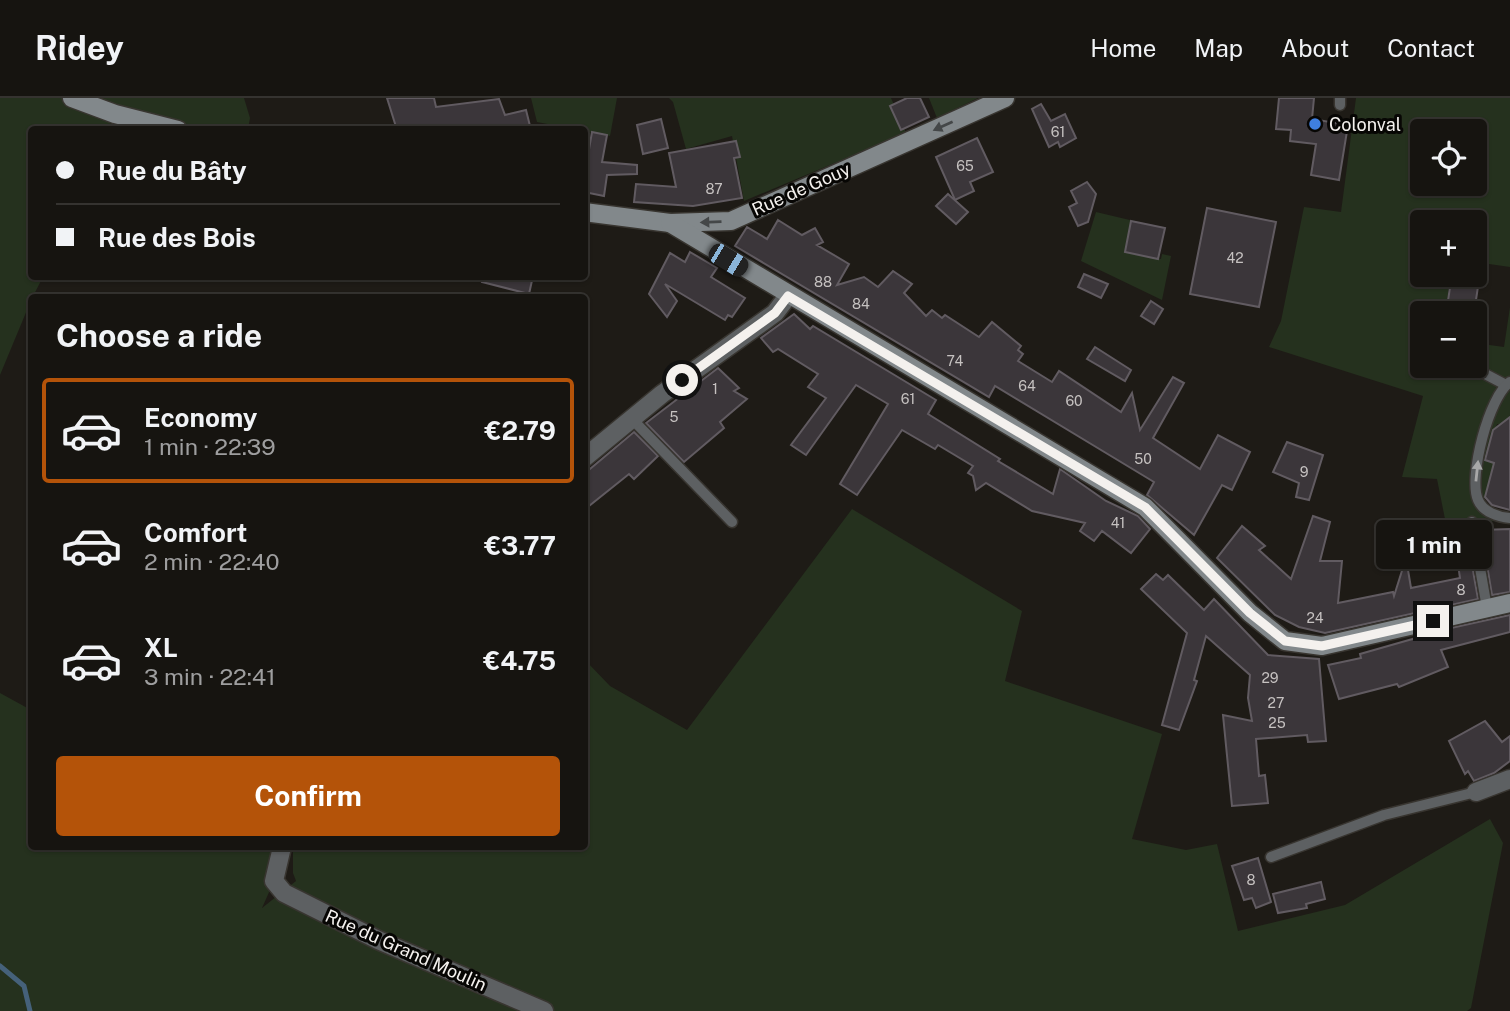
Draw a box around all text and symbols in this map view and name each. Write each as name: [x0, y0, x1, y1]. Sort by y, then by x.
text: Ridey: [35, 29, 124, 67]
text: Home: [1090, 34, 1156, 62]
text: Map: [1194, 34, 1243, 62]
text: About: [1281, 34, 1349, 62]
text: Contact: [1387, 34, 1475, 62]
place label: Colonval: [1329, 114, 1401, 135]
marker: Colonval: [1307, 116, 1323, 132]
map controls: [1410, 119, 1487, 378]
button: locate: [1410, 119, 1487, 196]
one-way arrow: [933, 120, 953, 132]
house number: 61: [1051, 124, 1065, 140]
text: Rue du Bâty: [98, 155, 247, 186]
street label: Rue de Gouy: [749, 158, 854, 220]
house number: 65: [956, 158, 974, 174]
house number: 87: [705, 181, 723, 197]
button: +: [1410, 210, 1487, 287]
one-way arrow: [700, 216, 722, 227]
text: Rue des Bois: [98, 222, 256, 253]
car: [705, 240, 752, 280]
house number: 42: [1226, 250, 1244, 266]
house number: 88: [814, 274, 832, 290]
house number: 84: [852, 296, 870, 312]
button: −: [1410, 301, 1487, 378]
text: Choose a ride: [56, 317, 262, 354]
house number: 74: [947, 353, 964, 369]
route start: [666, 364, 698, 396]
house number: 64: [1018, 378, 1036, 394]
house number: 1: [712, 381, 718, 397]
house number: 61: [901, 391, 915, 407]
house number: 60: [1065, 393, 1083, 409]
icon: car: [60, 399, 123, 462]
text: Economy: [144, 402, 257, 433]
house number: 5: [670, 409, 679, 425]
text: €2.79: [485, 415, 556, 446]
text: 1 min · 22:39: [144, 433, 276, 460]
house number: 50: [1134, 451, 1152, 467]
one-way arrow: [1472, 460, 1483, 482]
house number: 9: [1300, 464, 1309, 480]
icon: car: [60, 514, 123, 577]
house number: 41: [1111, 515, 1125, 531]
text: Comfort: [144, 517, 247, 548]
callout: 1 min: [1375, 519, 1491, 568]
text: €3.77: [484, 530, 556, 561]
text: 1 min: [1406, 531, 1462, 558]
text: 2 min · 22:40: [144, 548, 280, 575]
house number: 8: [1456, 582, 1466, 598]
route end: [1417, 605, 1449, 637]
house number: 24: [1306, 610, 1324, 626]
icon: car: [60, 629, 123, 692]
text: XL: [144, 632, 178, 663]
text: €4.75: [483, 645, 556, 676]
text: 3 min · 22:41: [144, 663, 276, 690]
house number: 29: [1261, 670, 1279, 686]
house number: 27: [1268, 695, 1284, 711]
house number: 25: [1268, 715, 1286, 731]
button: Confirm: [56, 756, 560, 836]
house number: 8: [1246, 872, 1256, 888]
street label: Rue du Grand Moulin: [322, 905, 490, 995]

